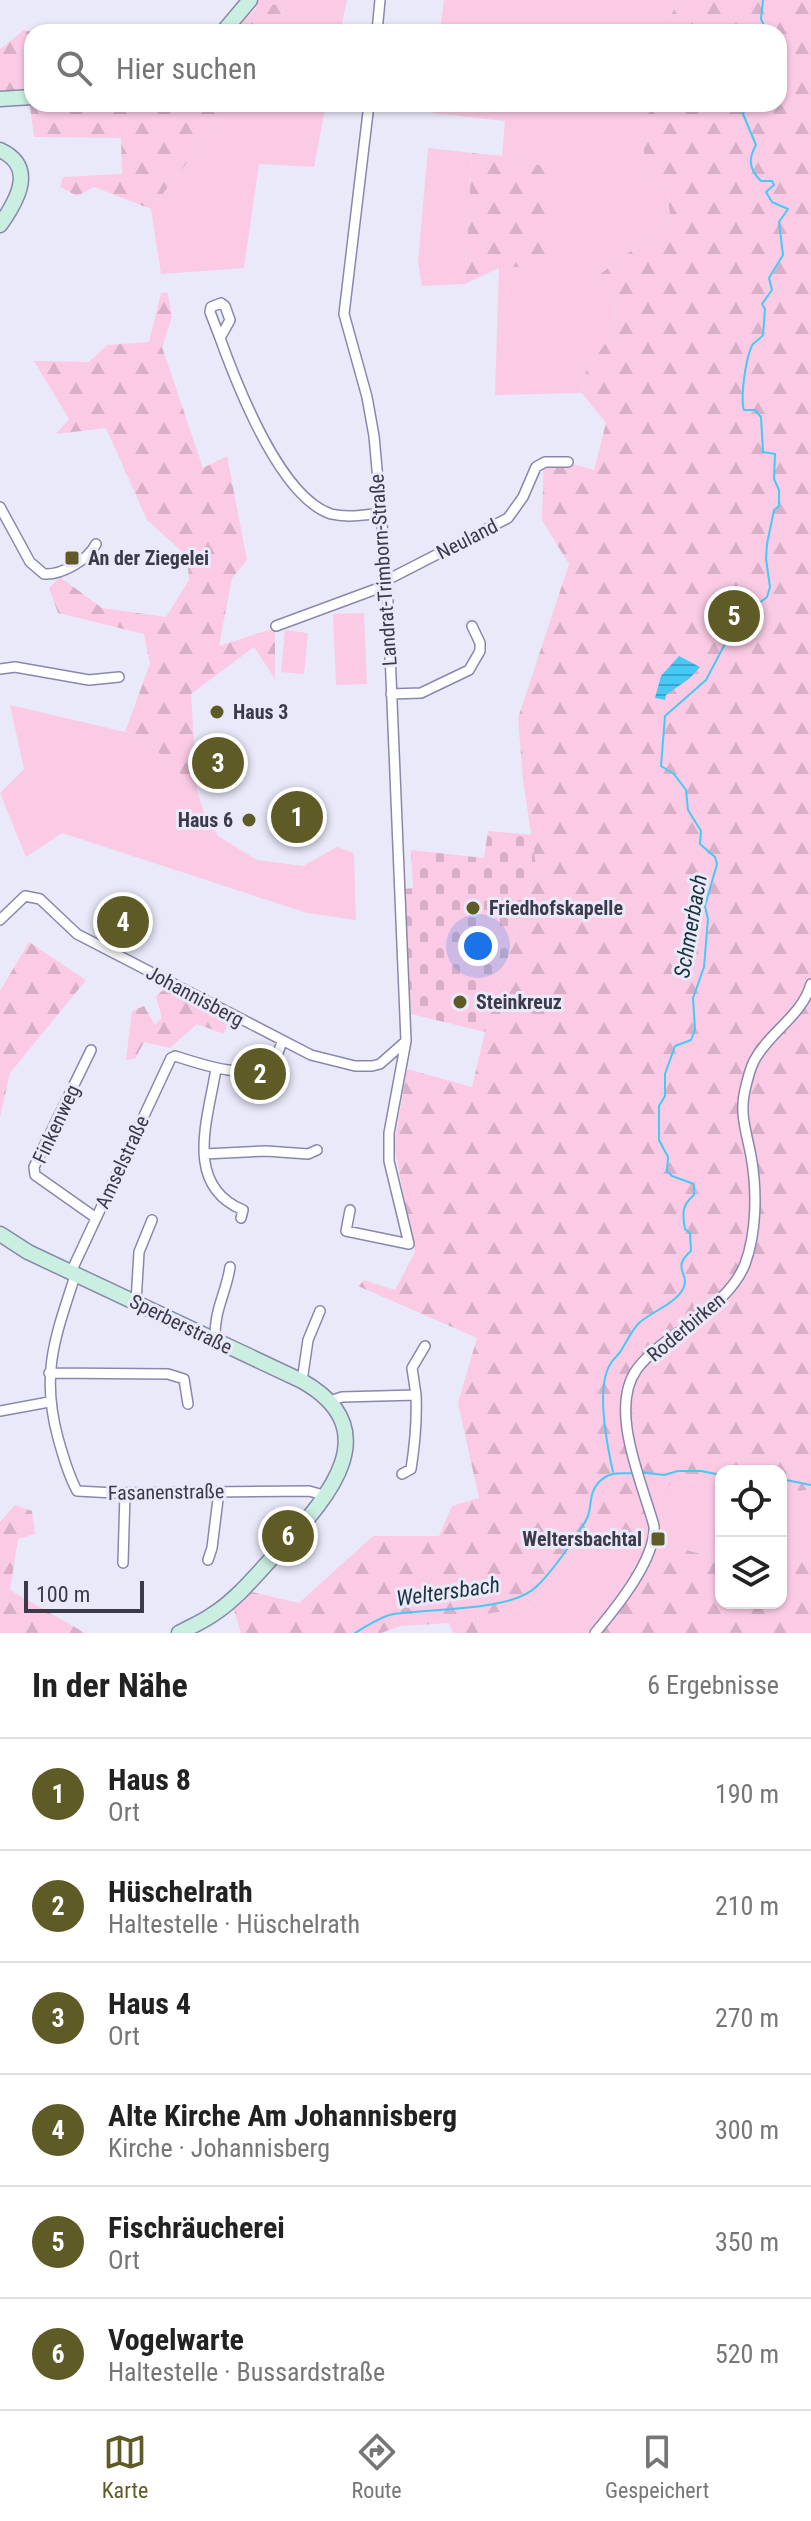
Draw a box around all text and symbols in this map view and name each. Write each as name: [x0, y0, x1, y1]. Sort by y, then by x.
search box: [24, 24, 787, 112]
icon: search: [52, 46, 96, 90]
text: Hier suchen: [116, 51, 257, 86]
street label: Landrat-Trimborn-Straße: [364, 473, 402, 667]
street label: Neuland: [432, 514, 502, 564]
place label: An der Ziegelei: [88, 546, 209, 570]
marker: An der Ziegelei: [63, 549, 81, 567]
pin: 5: [708, 586, 760, 646]
place label: Haus 3: [233, 700, 288, 724]
marker: Haus 3: [208, 703, 226, 721]
pin: 3: [192, 733, 244, 793]
pin: 1: [271, 787, 323, 847]
place label: Haus 6: [178, 808, 233, 832]
marker: Haus 6: [240, 811, 258, 829]
water label: Schmerbach: [669, 872, 712, 980]
pin: 4: [97, 892, 149, 952]
place label: Friedhofskapelle: [489, 896, 623, 920]
marker: Friedhofskapelle: [464, 899, 482, 917]
your location: [458, 926, 498, 966]
street label: Johannisberg: [142, 960, 248, 1032]
place label: Steinkreuz: [476, 990, 562, 1014]
marker: Steinkreuz: [451, 993, 469, 1011]
pin: 2: [234, 1044, 286, 1104]
street label: Finkenweg: [27, 1081, 85, 1167]
street label: Amselstraße: [90, 1112, 154, 1212]
street label: Roderbirken: [642, 1287, 730, 1367]
street label: Sperberstraße: [126, 1289, 236, 1359]
map controls: [715, 1465, 787, 1609]
button: locate: [715, 1465, 787, 1537]
street label: Fasanenstraße: [108, 1479, 224, 1505]
pin: 6: [262, 1506, 314, 1566]
place label: Weltersbachtal: [522, 1527, 642, 1551]
marker: Weltersbachtal: [649, 1530, 667, 1548]
button: layers: [715, 1537, 787, 1609]
water label: Weltersbach: [395, 1572, 501, 1611]
scale bar: [24, 1577, 144, 1613]
text: 100 m: [36, 1582, 90, 1607]
text: In der Nähe: [32, 1665, 188, 1705]
text: 6 Ergebnisse: [647, 1670, 779, 1700]
text: Haus 8: [108, 1762, 191, 1797]
text: 1: [51, 1779, 65, 1809]
text: 190 m: [715, 1779, 779, 1809]
text: Ort: [108, 1797, 140, 1827]
text: Hüschelrath: [108, 1874, 253, 1909]
text: 2: [51, 1891, 65, 1921]
text: 210 m: [715, 1891, 779, 1921]
text: Haltestelle · Hüschelrath: [108, 1909, 360, 1939]
text: Haus 4: [108, 1986, 191, 2021]
text: 3: [51, 2003, 65, 2033]
text: 270 m: [715, 2003, 779, 2033]
text: Ort: [108, 2021, 140, 2051]
text: Alte Kirche Am Johannisberg: [108, 2098, 457, 2133]
text: 4: [51, 2115, 65, 2145]
text: 300 m: [715, 2115, 779, 2145]
text: Kirche · Johannisberg: [108, 2133, 330, 2163]
text: Fischräucherei: [108, 2210, 285, 2245]
text: 5: [51, 2227, 65, 2257]
text: 350 m: [715, 2227, 779, 2257]
text: Ort: [108, 2245, 140, 2275]
text: Vogelwarte: [108, 2322, 244, 2357]
text: 6: [51, 2339, 65, 2369]
text: 520 m: [715, 2339, 779, 2369]
text: Haltestelle · Bussardstraße: [108, 2357, 385, 2387]
tab: Karte: [102, 2430, 148, 2503]
tab: Route: [352, 2430, 402, 2503]
tab: Gespeichert: [605, 2430, 709, 2503]

